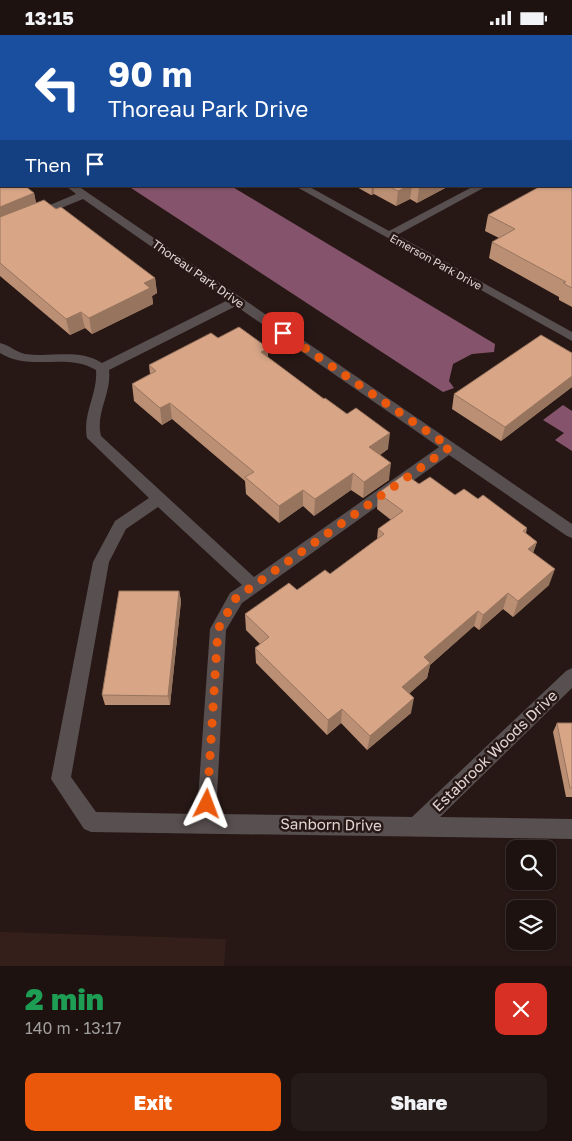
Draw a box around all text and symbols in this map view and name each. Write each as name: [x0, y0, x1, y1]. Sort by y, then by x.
text: 13:15: [25, 6, 74, 29]
text: 90 m: [108, 53, 192, 95]
icon: left: [25, 55, 90, 120]
text: Thoreau Park Drive: [108, 95, 308, 122]
icon: arrive: [81, 150, 109, 178]
text: Then: [25, 153, 71, 176]
street label: Emerson Park Drive: [388, 231, 484, 292]
street label: Thoreau Park Drive: [149, 236, 247, 311]
pin: [262, 312, 304, 354]
icon: arrive: [269, 319, 297, 347]
street label: Estabrook Woods Drive: [428, 686, 561, 815]
position arrow: [180, 777, 232, 829]
street label: Sanborn Drive: [280, 814, 382, 834]
map controls: [506, 840, 556, 950]
button: search: [506, 840, 556, 890]
button: layers: [506, 900, 556, 950]
text: 2 min: [25, 981, 104, 1017]
button: close: [495, 983, 547, 1035]
text: 140 m · 13:17: [25, 1018, 122, 1038]
button: Exit: [25, 1073, 281, 1131]
button: Share: [291, 1073, 547, 1131]

